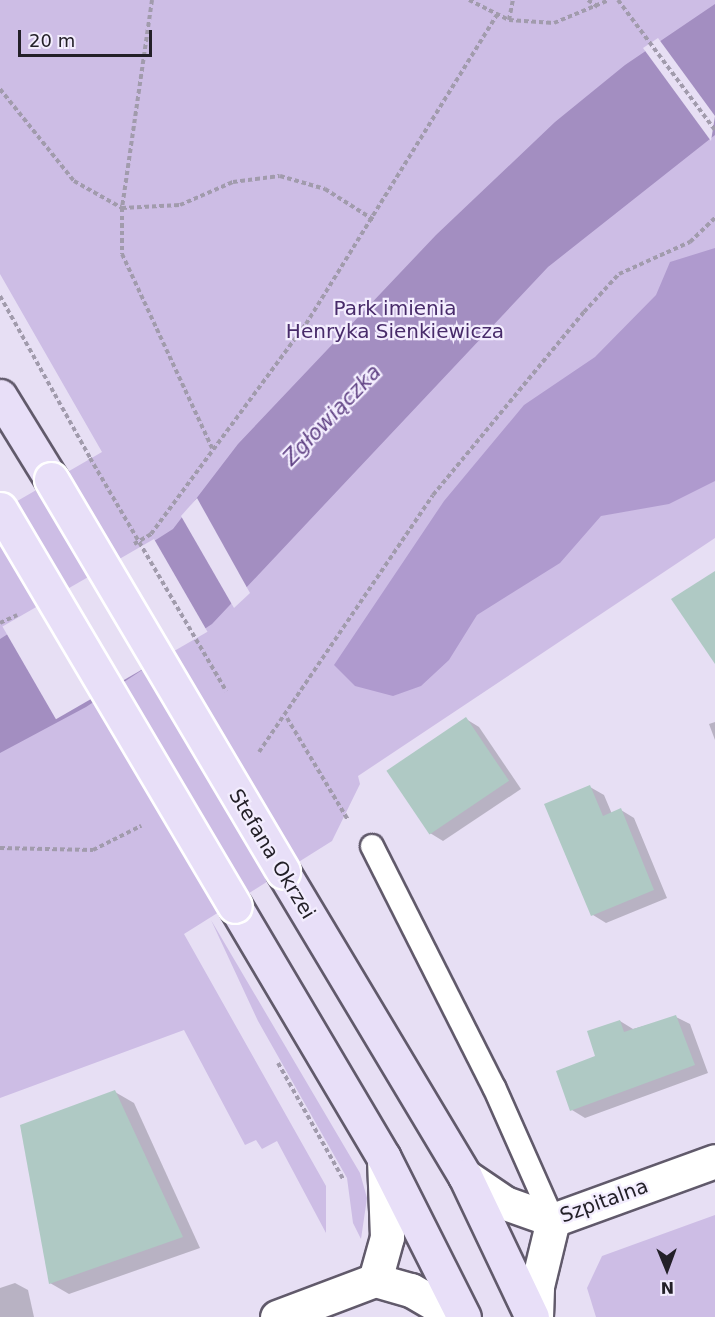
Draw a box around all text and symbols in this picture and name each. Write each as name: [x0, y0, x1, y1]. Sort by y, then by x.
scale bar: [21, 18, 154, 56]
text: 20 m: [29, 30, 75, 51]
park label: Park imienia Henryka Sienkiewicza: [286, 297, 504, 344]
water label: Zgłowiączka: [278, 359, 386, 471]
street label: Stefana Okrzei: [224, 785, 320, 923]
street label: Szpitalna: [557, 1174, 651, 1228]
north arrow: [637, 1239, 697, 1299]
text: N: [660, 1278, 674, 1297]

